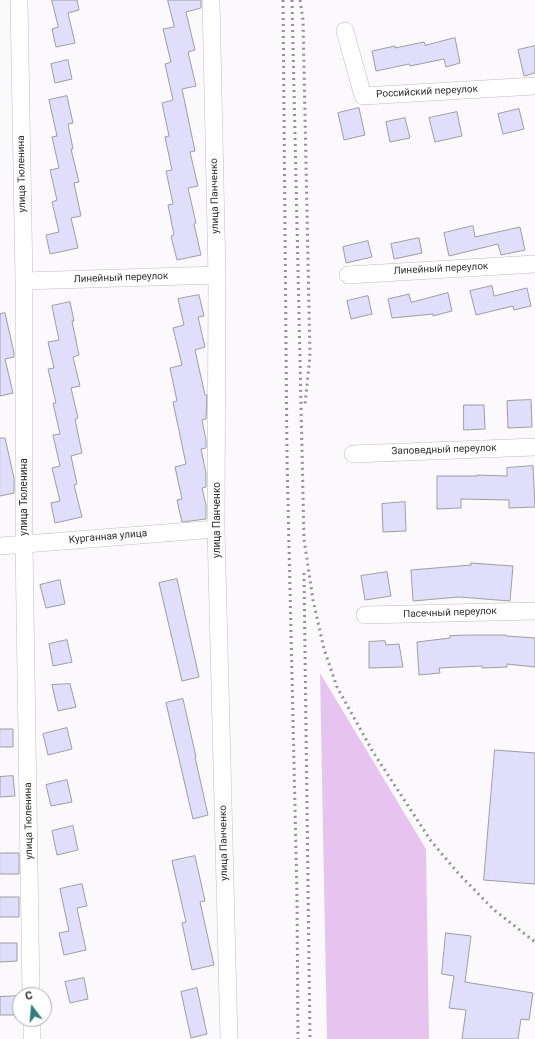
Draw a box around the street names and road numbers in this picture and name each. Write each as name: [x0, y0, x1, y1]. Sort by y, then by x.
street label: Российский переулок: [376, 83, 478, 101]
street label: улица Тюленина: [15, 135, 29, 213]
street label: улица Панченко: [208, 158, 222, 234]
street label: Линейный переулок: [393, 261, 489, 277]
street label: Линейный переулок: [73, 270, 169, 286]
street label: Заповедный переулок: [391, 442, 497, 458]
street label: улица Тюленина: [18, 458, 30, 536]
street label: улица Панченко: [211, 482, 223, 558]
street label: Курганная улица: [68, 528, 148, 546]
street label: Пасечный переулок: [403, 605, 497, 621]
street label: улица Тюленина: [22, 782, 36, 860]
street label: улица Панченко: [217, 805, 231, 881]

